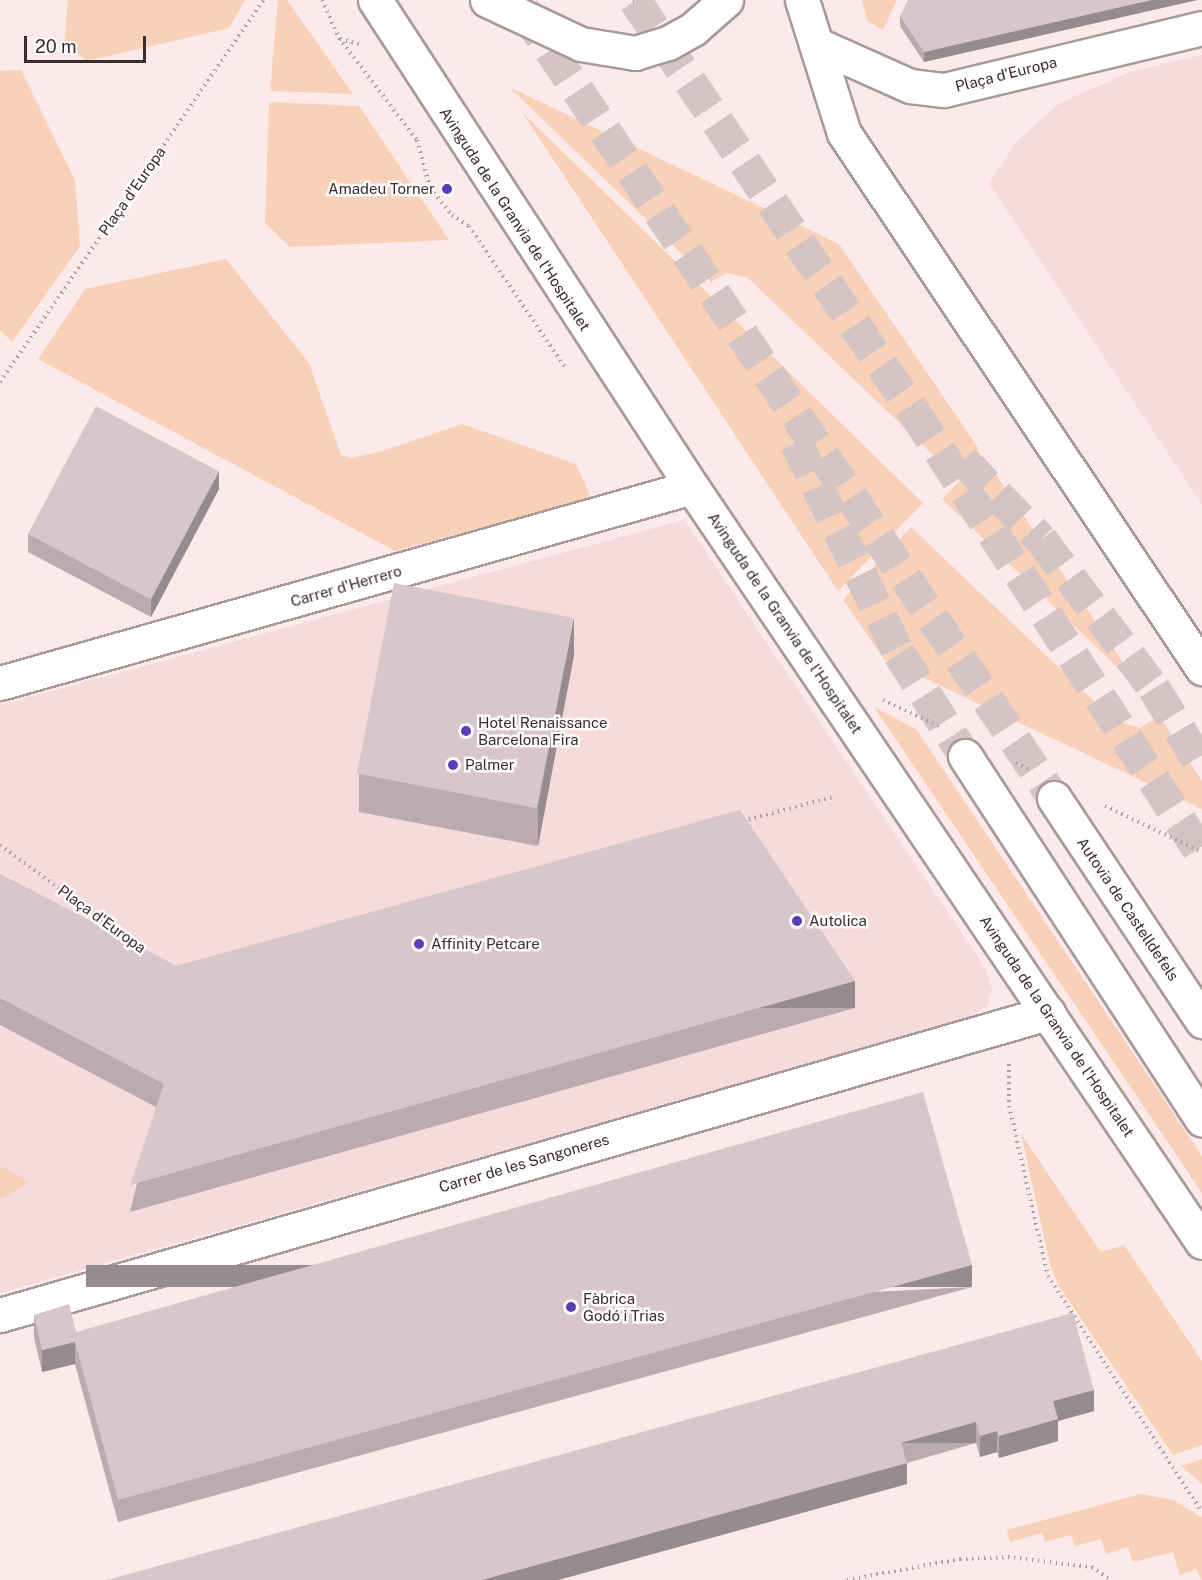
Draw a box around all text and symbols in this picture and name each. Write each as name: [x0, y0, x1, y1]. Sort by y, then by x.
scale bar: [27, 24, 148, 62]
text: 20 m: [35, 36, 77, 57]
street label: Plaça d'Europa: [953, 53, 1059, 95]
street label: Avinguda de la Granvia de l'Hospitalet: [436, 104, 594, 334]
street label: Plaça d'Europa: [95, 143, 169, 239]
place label: Amadeu Torner: [328, 180, 435, 198]
marker: Amadeu Torner: [440, 182, 454, 196]
street label: Avinguda de la Granvia de l'Hospitalet: [704, 509, 866, 737]
street label: Carrer d'Herrero: [288, 562, 404, 610]
place label: Hotel Renaissance Barcelona Fira: [478, 713, 608, 748]
marker: Hotel Renaissance Barcelona Fira: [459, 724, 473, 738]
place label: Palmer: [465, 756, 515, 774]
marker: Palmer: [446, 758, 460, 772]
street label: Autovia de Castelldefels: [1073, 834, 1183, 984]
street label: Plaça d'Europa: [55, 881, 149, 957]
place label: Autolica: [809, 912, 867, 930]
street label: Avinguda de la Granvia de l'Hospitalet: [976, 912, 1138, 1140]
marker: Autolica: [790, 914, 804, 928]
place label: Affinity Petcare: [431, 935, 540, 953]
marker: Affinity Petcare: [412, 937, 426, 951]
street label: Carrer de les Sangoneres: [437, 1130, 611, 1196]
place label: Fàbrica Godó i Trias: [583, 1289, 665, 1324]
marker: Fàbrica Godó i Trias: [564, 1300, 578, 1314]

